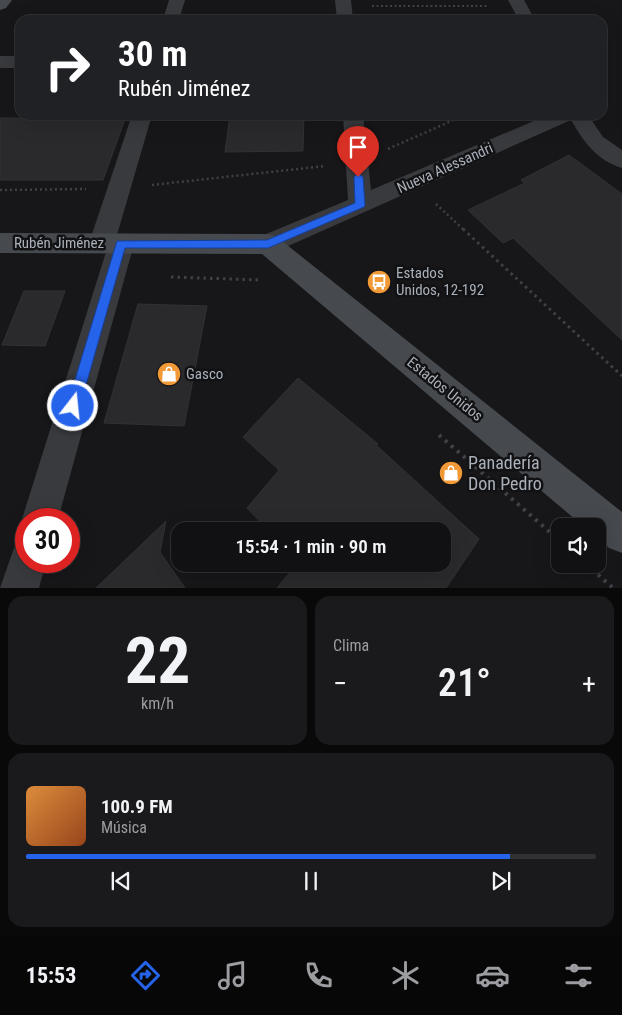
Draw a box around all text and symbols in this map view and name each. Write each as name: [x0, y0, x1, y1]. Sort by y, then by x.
text: 30 m: [118, 34, 187, 75]
icon: right: [35, 35, 100, 100]
text: Rubén Jiménez: [118, 76, 250, 101]
pin: [337, 126, 379, 177]
icon: arrive: [344, 133, 372, 161]
street label: Nueva Alessandri: [394, 139, 496, 197]
street label: Rubén Jiménez: [14, 234, 104, 252]
place label: Estados Unidos, 12-192: [396, 264, 484, 299]
bus stop icon: Estados Unidos, 12-192: [366, 269, 392, 295]
street label: Estados Unidos: [404, 353, 487, 425]
shop icon: Gasco: [156, 361, 182, 387]
place label: Gasco: [186, 365, 223, 383]
position arrow: [46, 379, 98, 431]
place label: Panadería Don Pedro: [468, 452, 542, 494]
shop icon: Panadería Don Pedro: [438, 460, 464, 486]
speed limit sign: 30: [15, 508, 80, 573]
map controls: [551, 518, 606, 573]
button: sound: [551, 518, 606, 573]
text: 15:54 · 1 min · 90 m: [236, 535, 386, 558]
text: 22: [125, 623, 190, 699]
text: Clima: [333, 636, 369, 655]
text: 21°: [438, 661, 491, 705]
text: −: [333, 667, 347, 700]
text: +: [582, 667, 596, 700]
text: km/h: [141, 694, 174, 713]
text: 100.9 FM: [101, 795, 173, 818]
text: Música: [101, 818, 147, 837]
icon: previous: [107, 867, 135, 895]
icon: pause: [297, 867, 325, 895]
icon: next: [487, 867, 515, 895]
icon: directions: [128, 958, 163, 993]
icon: music: [215, 958, 250, 993]
icon: phone: [301, 958, 336, 993]
icon: climate: [388, 958, 423, 993]
icon: car: [475, 958, 510, 993]
icon: filters: [561, 958, 596, 993]
text: 15:53: [26, 963, 76, 988]

